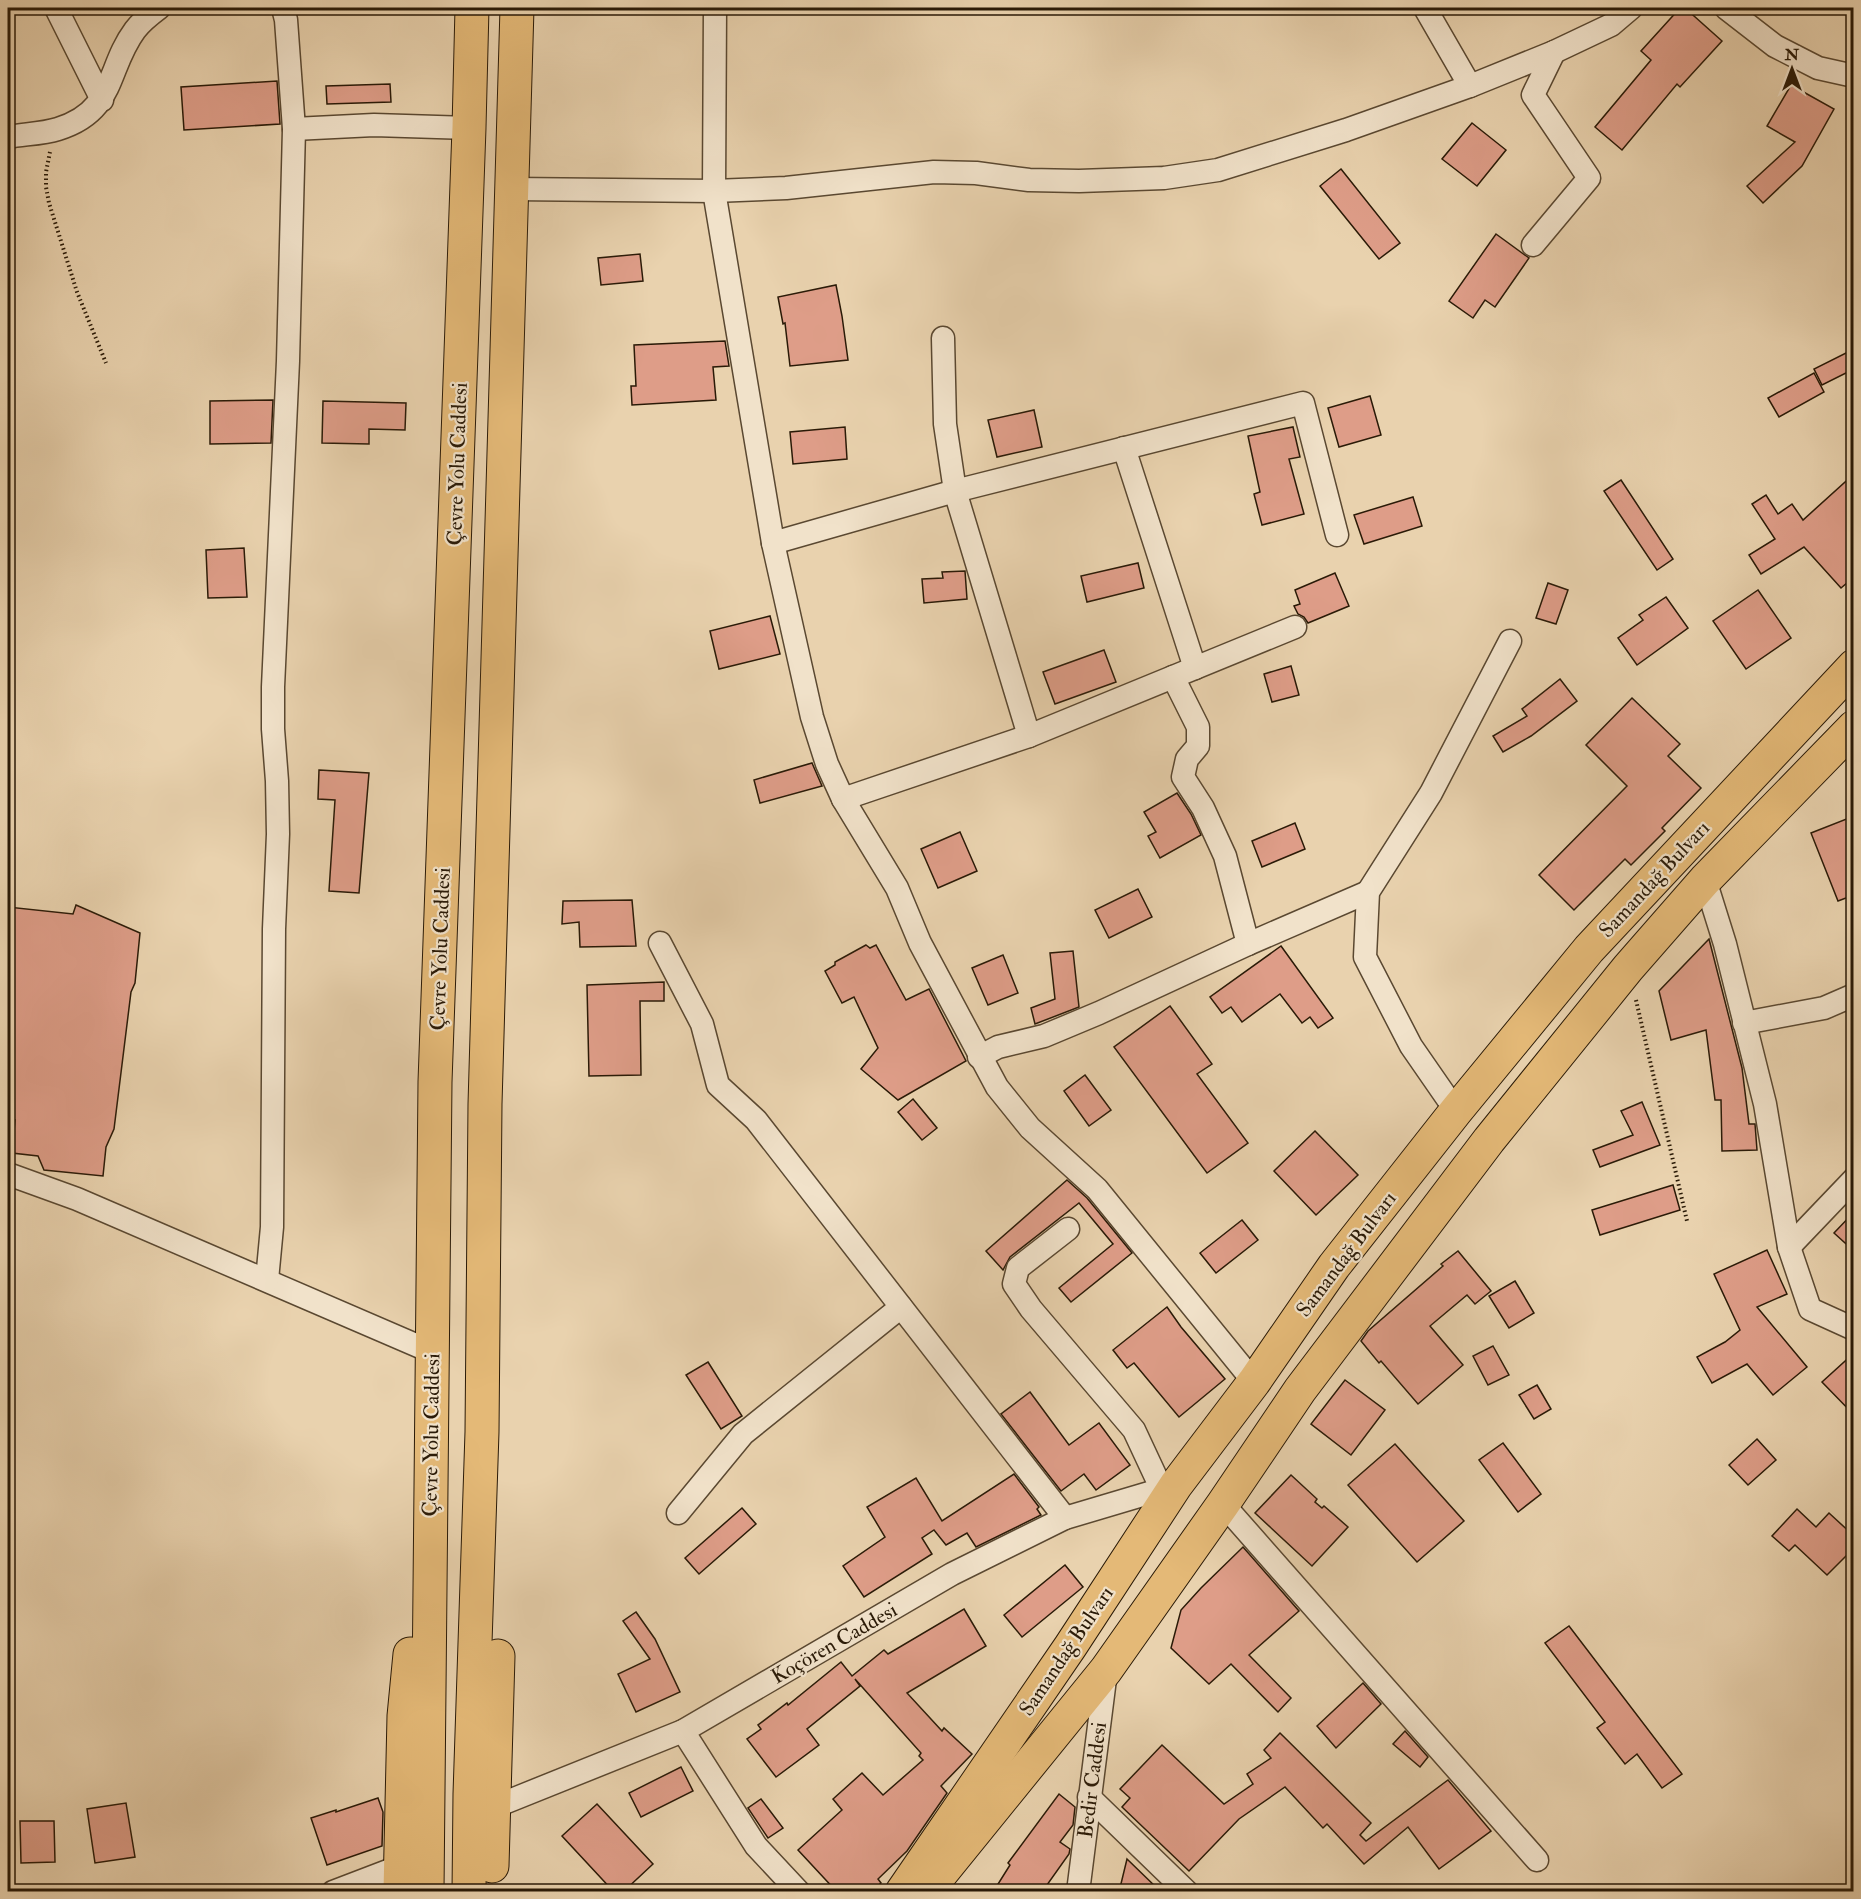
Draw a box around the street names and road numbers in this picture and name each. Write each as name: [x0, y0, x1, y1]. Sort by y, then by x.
street label: Çevre Yolu Caddesi: [441, 382, 474, 546]
street label: Samandağ Bulvarı: [1593, 815, 1716, 944]
street label: Çevre Yolu Caddesi: [424, 867, 457, 1031]
street label: Samandağ Bulvarı: [1290, 1186, 1403, 1323]
street label: Çevre Yolu Caddesi: [417, 1353, 446, 1517]
street label: Samandağ Bulvarı: [1013, 1581, 1120, 1721]
street label: Koçören Caddesi: [766, 1596, 902, 1690]
street label: Bedir Caddesi: [1072, 1720, 1113, 1840]

